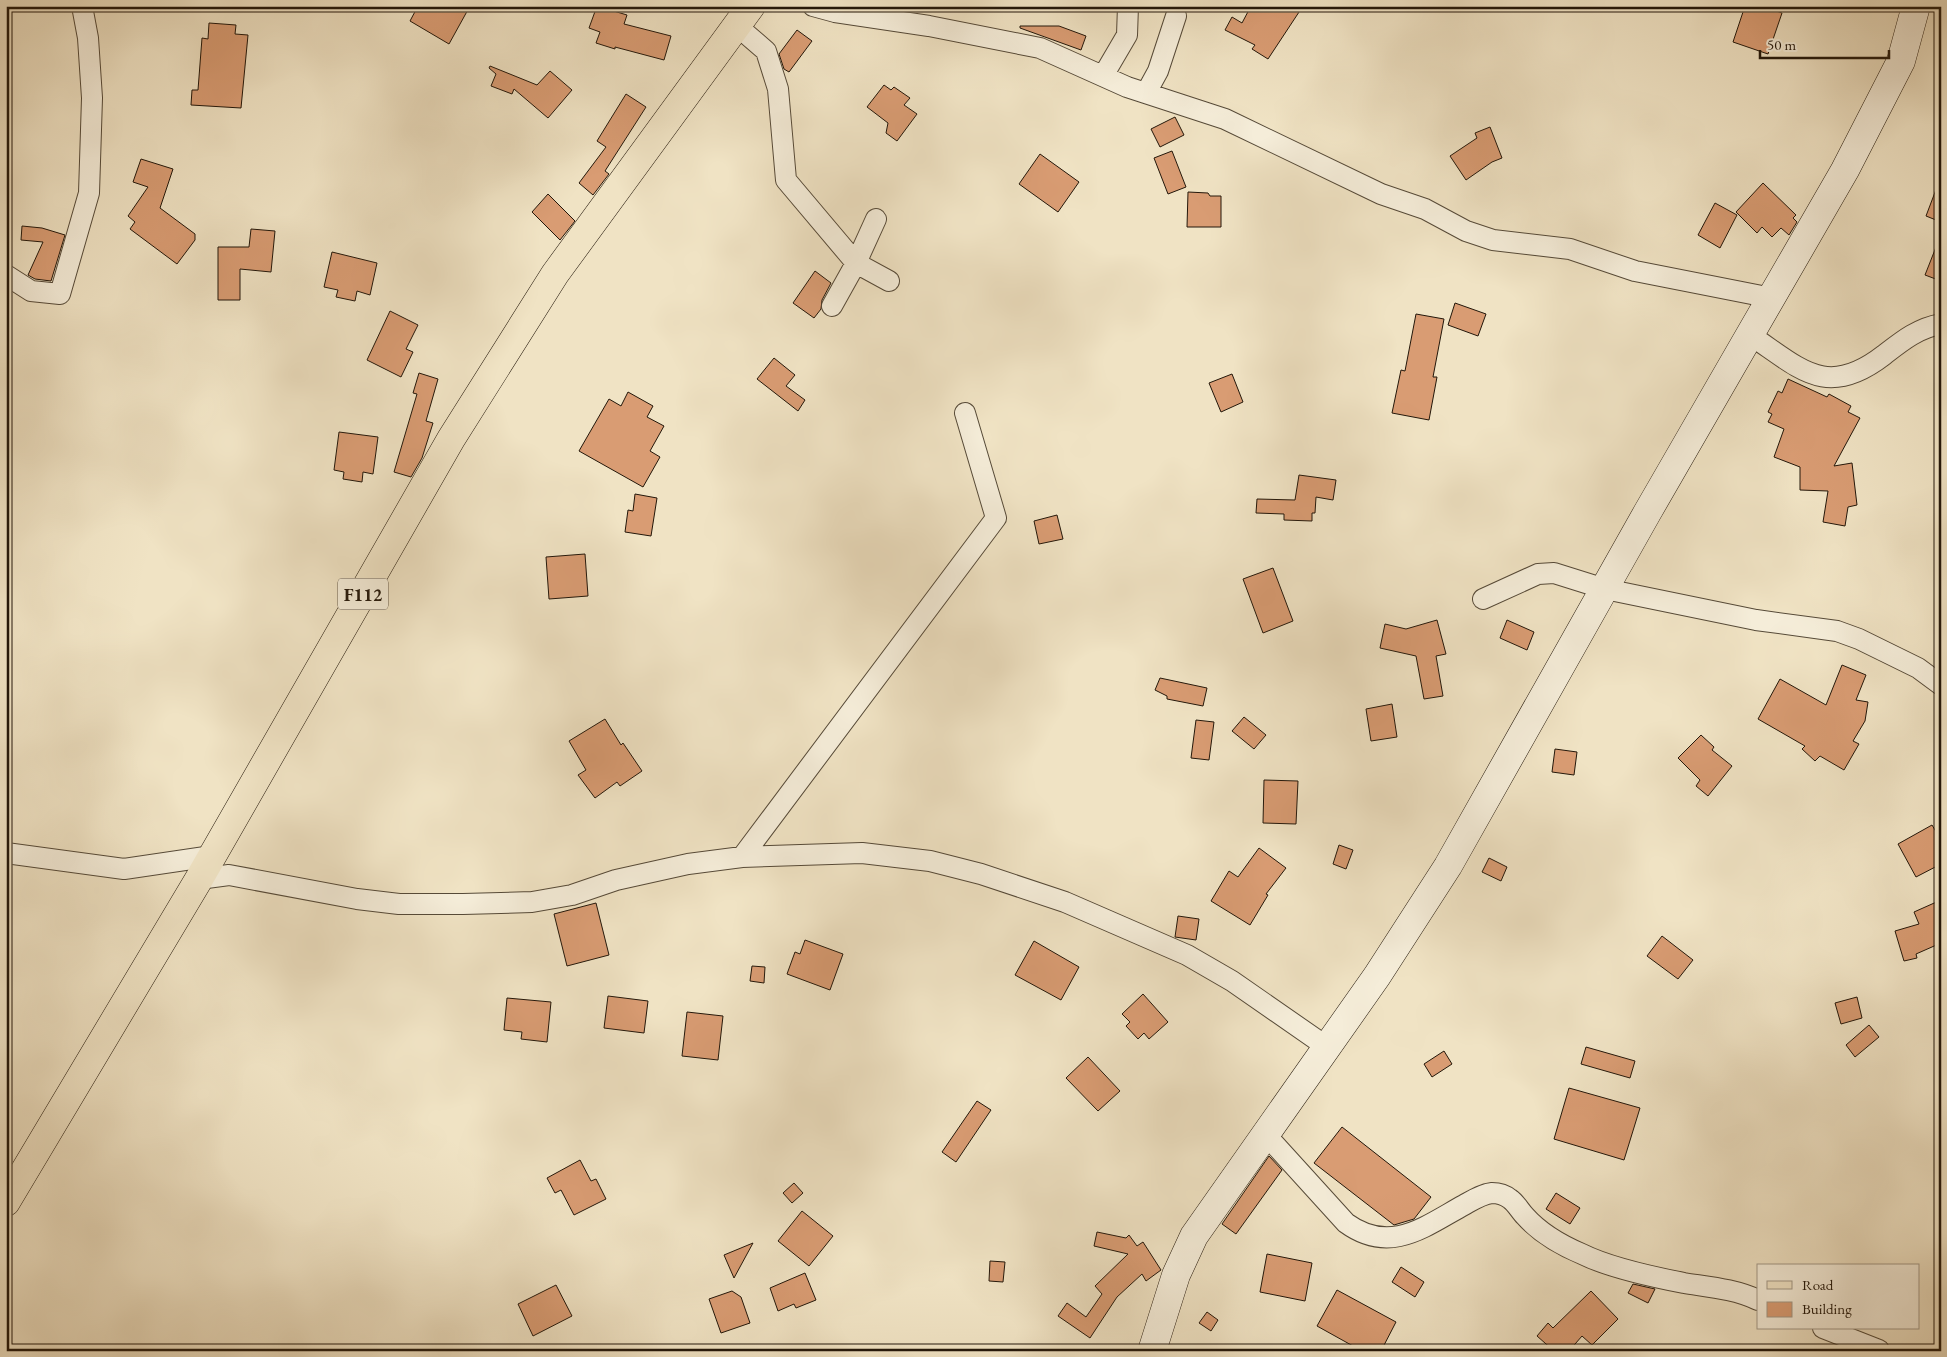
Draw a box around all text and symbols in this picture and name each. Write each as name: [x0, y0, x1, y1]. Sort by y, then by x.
scale bar: [1760, 28, 1888, 60]
text: 50 m: [1767, 35, 1796, 54]
road number: F112: [338, 578, 388, 610]
legend: [1757, 1264, 1920, 1330]
text: Road: [1802, 1275, 1834, 1294]
text: Building: [1802, 1299, 1852, 1318]

